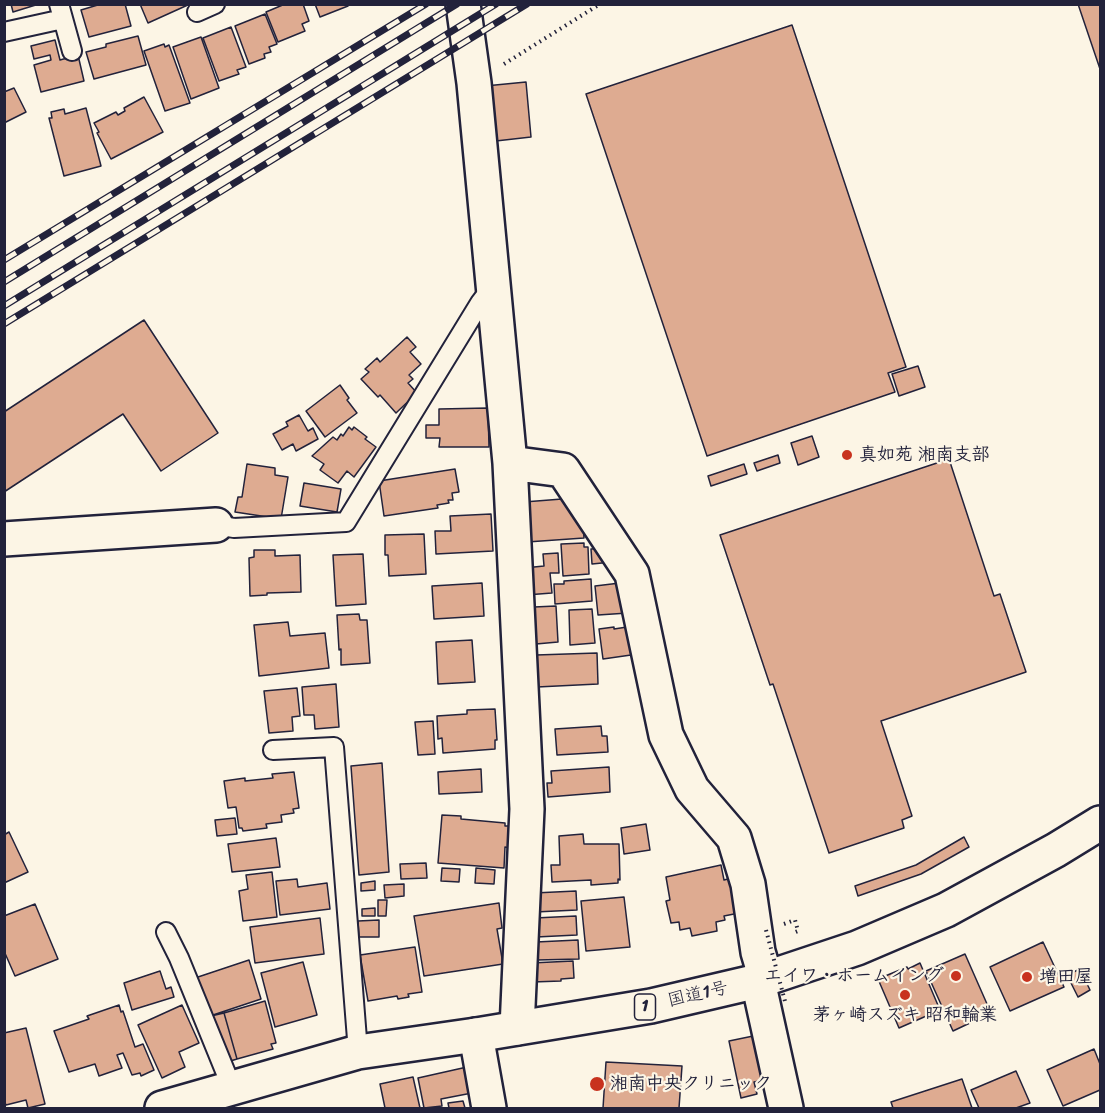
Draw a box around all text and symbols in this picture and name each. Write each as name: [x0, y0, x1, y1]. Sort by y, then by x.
place label: 真如苑 湘南支部: [859, 444, 990, 466]
marker: 真如苑 湘南支部: [840, 448, 854, 462]
place label: エイワ・ホームイング: [764, 965, 944, 987]
place label: 増田屋: [1039, 966, 1093, 988]
marker: エイワ・ホームイング: [949, 969, 963, 983]
marker: 増田屋: [1020, 970, 1034, 984]
street label: 国道1号: [666, 978, 730, 1012]
marker: 茅ヶ崎スズキ 昭和輪業: [898, 988, 912, 1002]
road number: 1: [634, 994, 656, 1020]
place label: 茅ヶ崎スズキ 昭和輪業: [813, 1004, 997, 1026]
place label: 湘南中央クリニック: [610, 1073, 772, 1095]
marker: 湘南中央クリニック: [588, 1075, 606, 1093]

